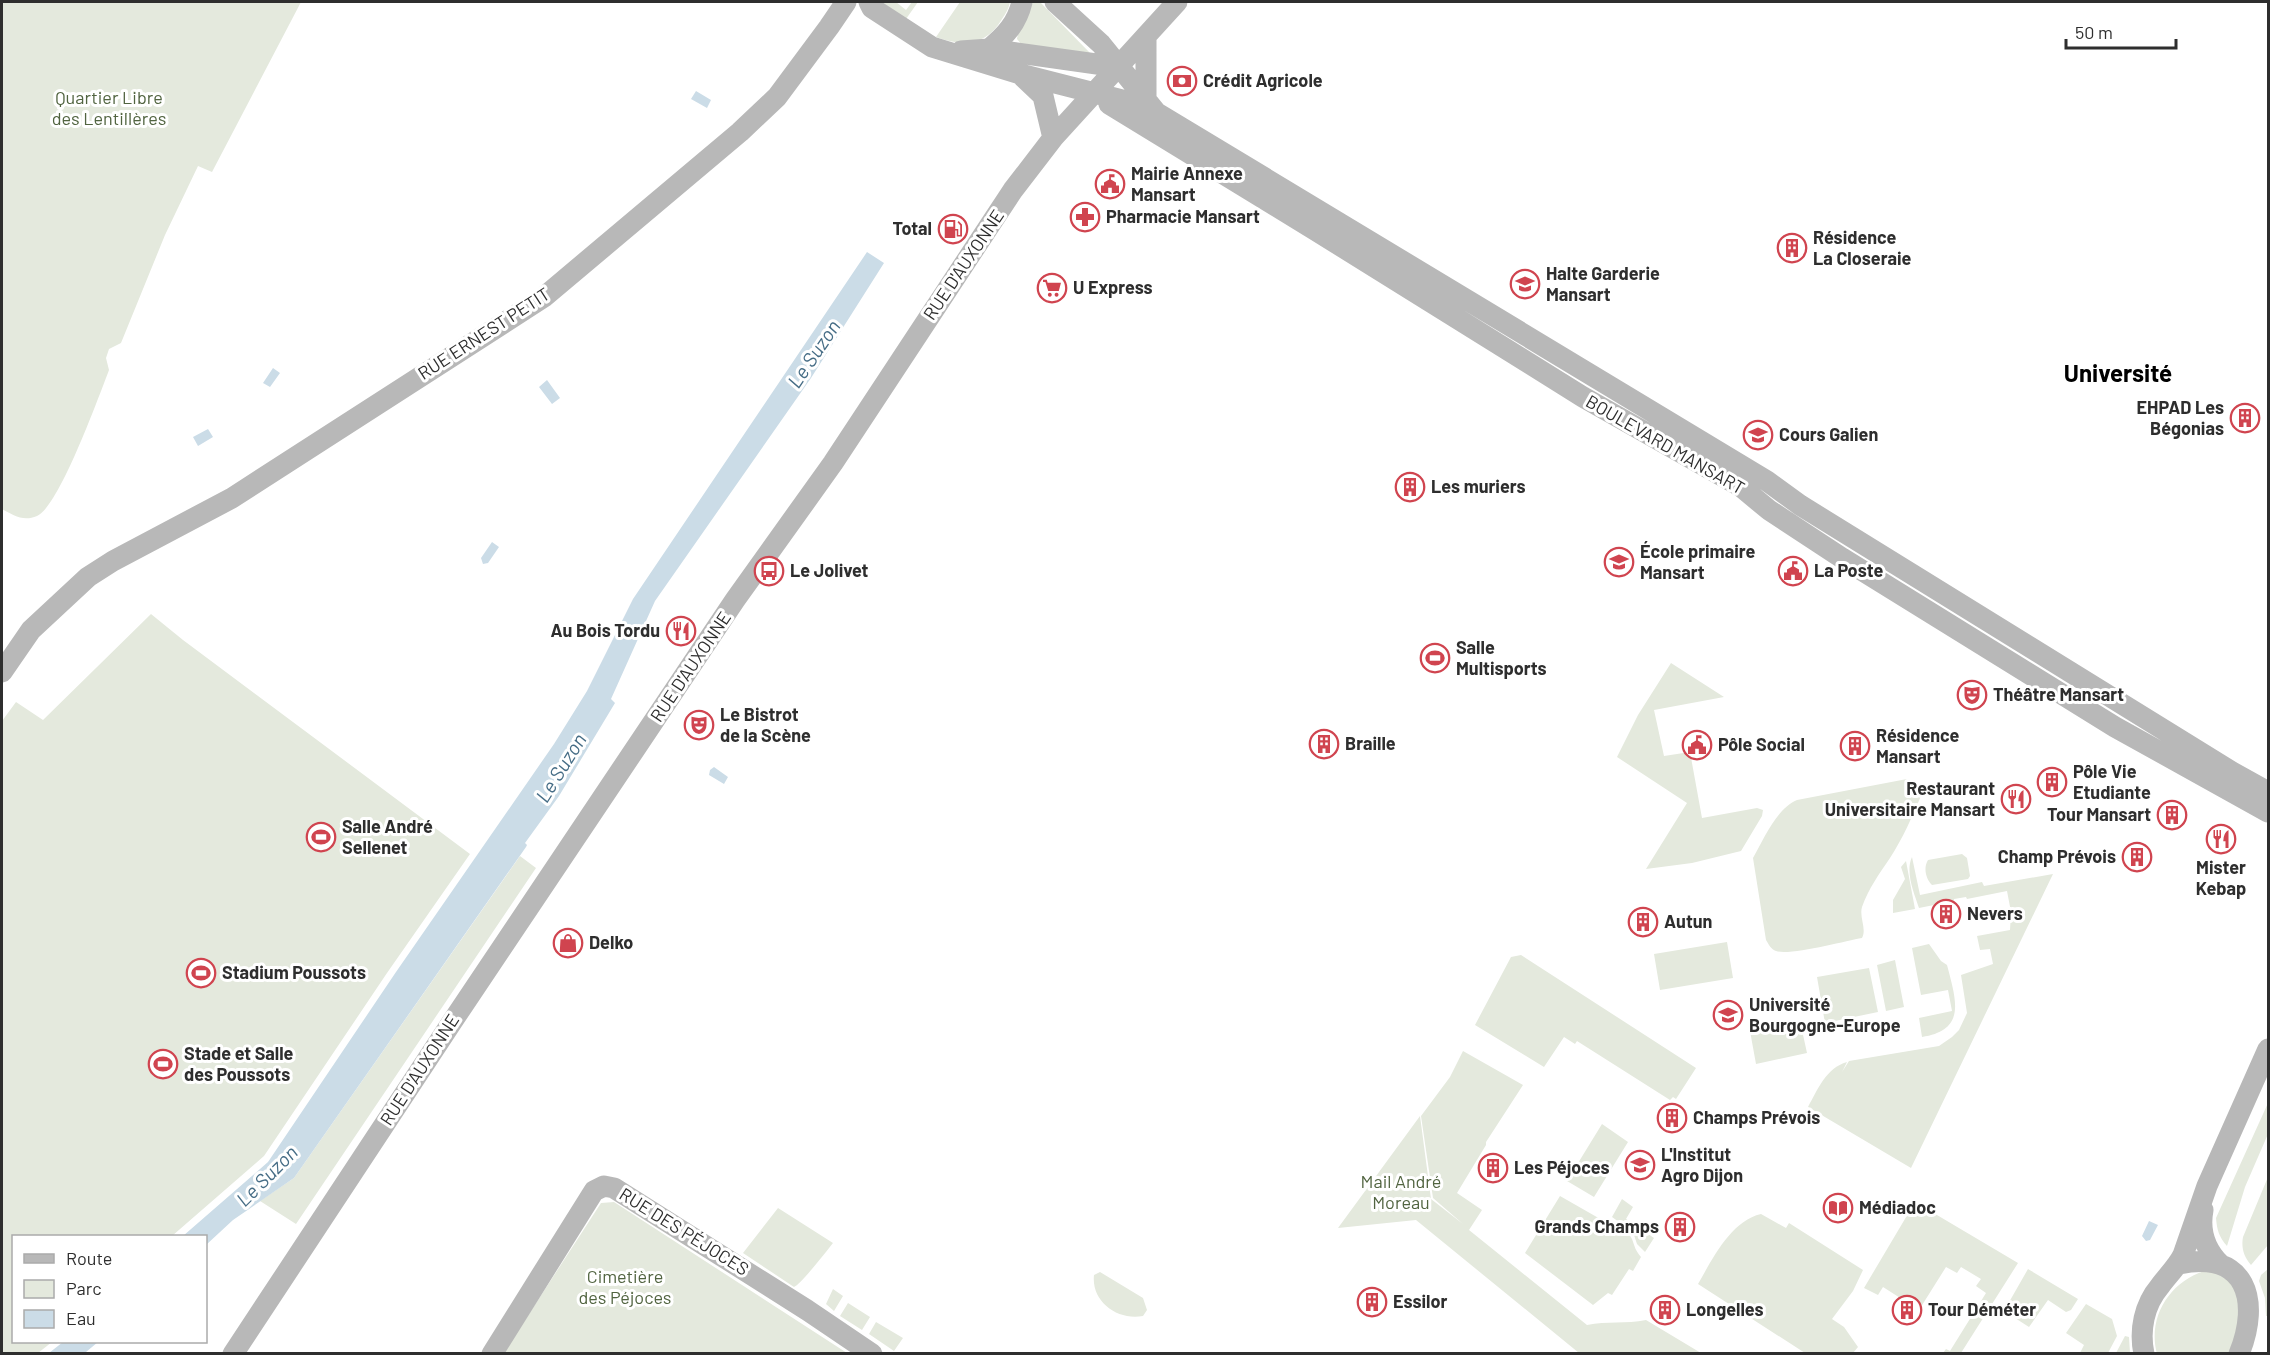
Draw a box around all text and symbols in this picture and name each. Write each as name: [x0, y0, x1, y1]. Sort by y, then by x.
scale bar: [2066, 12, 2176, 50]
text: 50 m: [2075, 21, 2113, 43]
bank icon: Crédit Agricole: [1166, 65, 1198, 97]
place label: Crédit Agricole: [1203, 69, 1323, 91]
park label: Quartier Libre des Lentillères: [52, 86, 166, 129]
place label: Mairie Annexe Mansart: [1131, 162, 1243, 205]
public building icon: Mairie Annexe Mansart: [1094, 168, 1126, 200]
pharmacy icon: Pharmacie Mansart: [1069, 201, 1101, 233]
street label: RUE D'AUXONNE: [918, 205, 1008, 324]
place label: Pharmacie Mansart: [1106, 205, 1260, 227]
fuel station icon: Total: [937, 213, 969, 245]
place label: Total: [892, 217, 932, 239]
place label: Résidence La Closeraie: [1813, 226, 1912, 269]
building icon: Résidence La Closeraie: [1776, 232, 1808, 264]
place label: Halte Garderie Mansart: [1546, 262, 1660, 305]
school or university icon: Halte Garderie Mansart: [1509, 268, 1541, 300]
supermarket icon: U Express: [1036, 272, 1068, 304]
place label: U Express: [1073, 276, 1153, 298]
street label: RUE ERNEST PETIT: [413, 282, 553, 384]
water label: Le Suzon: [782, 315, 845, 392]
district label: Université: [2064, 358, 2172, 387]
street label: BOULEVARD MANSART: [1582, 390, 1749, 499]
place label: EHPAD Les Bégonias: [2137, 396, 2224, 439]
building icon: EHPAD Les Bégonias: [2229, 402, 2261, 434]
school or university icon: Cours Galien: [1742, 419, 1774, 451]
place label: Cours Galien: [1779, 423, 1878, 445]
building icon: Les muriers: [1394, 471, 1426, 503]
place label: Les muriers: [1431, 475, 1526, 497]
place label: École primaire Mansart: [1640, 540, 1755, 583]
school or university icon: École primaire Mansart: [1603, 546, 1635, 578]
bus stop icon: Le Jolivet: [753, 555, 785, 587]
public building icon: La Poste: [1777, 555, 1809, 587]
place label: Le Jolivet: [790, 559, 869, 581]
place label: La Poste: [1814, 559, 1883, 581]
street label: RUE D'AUXONNE: [645, 607, 735, 726]
restaurant icon: Au Bois Tordu: [665, 615, 697, 647]
place label: Au Bois Tordu: [550, 619, 660, 641]
place label: Salle Multisports: [1456, 636, 1547, 679]
sports icon: Salle Multisports: [1419, 642, 1451, 674]
theatre icon: Théâtre Mansart: [1956, 679, 1988, 711]
place label: Théâtre Mansart: [1993, 683, 2124, 705]
place label: Le Bistrot de la Scène: [720, 703, 811, 746]
theatre icon: Le Bistrot de la Scène: [683, 709, 715, 741]
place label: Résidence Mansart: [1876, 724, 1960, 767]
building icon: Braille: [1308, 728, 1340, 760]
water label: Le Suzon: [530, 729, 591, 806]
public building icon: Pôle Social: [1681, 729, 1713, 761]
building icon: Résidence Mansart: [1839, 730, 1871, 762]
place label: Braille: [1345, 732, 1396, 754]
place label: Pôle Social: [1718, 733, 1805, 755]
place label: Pôle Vie Etudiante: [2073, 760, 2151, 803]
building icon: Pôle Vie Etudiante: [2036, 766, 2068, 798]
place label: Restaurant Universitaire Mansart: [1825, 777, 1995, 820]
restaurant icon: Restaurant Universitaire Mansart: [2000, 783, 2032, 815]
building icon: Tour Mansart: [2156, 799, 2188, 831]
place label: Tour Mansart: [2047, 803, 2151, 825]
place label: Salle André Sellenet: [342, 815, 433, 858]
sports icon: Salle André Sellenet: [305, 821, 337, 853]
restaurant icon: Mister Kebap: [2205, 823, 2237, 855]
building icon: Champ Prévois: [2121, 841, 2153, 873]
place label: Champ Prévois: [1998, 845, 2116, 867]
place label: Mister Kebap: [2196, 856, 2246, 899]
building icon: Nevers: [1930, 898, 1962, 930]
place label: Nevers: [1967, 902, 2023, 924]
building icon: Autun: [1627, 906, 1659, 938]
place label: Autun: [1664, 910, 1712, 932]
shop icon: Delko: [552, 927, 584, 959]
place label: Delko: [589, 931, 633, 953]
sports icon: Stadium Poussots: [185, 957, 217, 989]
place label: Stadium Poussots: [222, 961, 366, 983]
place label: Université Bourgogne-Europe: [1749, 993, 1901, 1036]
school or university icon: Université Bourgogne-Europe: [1712, 999, 1744, 1031]
street label: RUE D'AUXONNE: [375, 1010, 463, 1129]
place label: Stade et Salle des Poussots: [184, 1042, 294, 1085]
sports icon: Stade et Salle des Poussots: [147, 1048, 179, 1080]
building icon: Champs Prévois: [1656, 1102, 1688, 1134]
place label: Champs Prévois: [1693, 1106, 1820, 1128]
water label: Le Suzon: [231, 1140, 302, 1211]
place label: L'Institut Agro Dijon: [1661, 1143, 1743, 1186]
school or university icon: L'Institut Agro Dijon: [1624, 1149, 1656, 1181]
building icon: Les Péjoces: [1477, 1152, 1509, 1184]
place label: Les Péjoces: [1514, 1156, 1610, 1178]
park label: Mail André Moreau: [1361, 1170, 1441, 1213]
street label: RUE DES PÉJOCES: [616, 1182, 753, 1280]
library icon: Médiadoc: [1822, 1192, 1854, 1224]
place label: Médiadoc: [1859, 1196, 1936, 1218]
building icon: Grands Champs: [1664, 1211, 1696, 1243]
place label: Grands Champs: [1534, 1215, 1659, 1237]
legend: [12, 1235, 207, 1343]
text: Route: [66, 1247, 112, 1269]
park label: Cimetière des Péjoces: [578, 1265, 672, 1308]
text: Parc: [66, 1277, 102, 1299]
building icon: Essilor: [1356, 1286, 1388, 1318]
place label: Essilor: [1393, 1290, 1447, 1312]
building icon: Longelles: [1649, 1294, 1681, 1326]
building icon: Tour Déméter: [1891, 1294, 1923, 1326]
place label: Longelles: [1686, 1298, 1764, 1320]
place label: Tour Déméter: [1928, 1298, 2036, 1320]
text: Eau: [66, 1307, 96, 1329]

